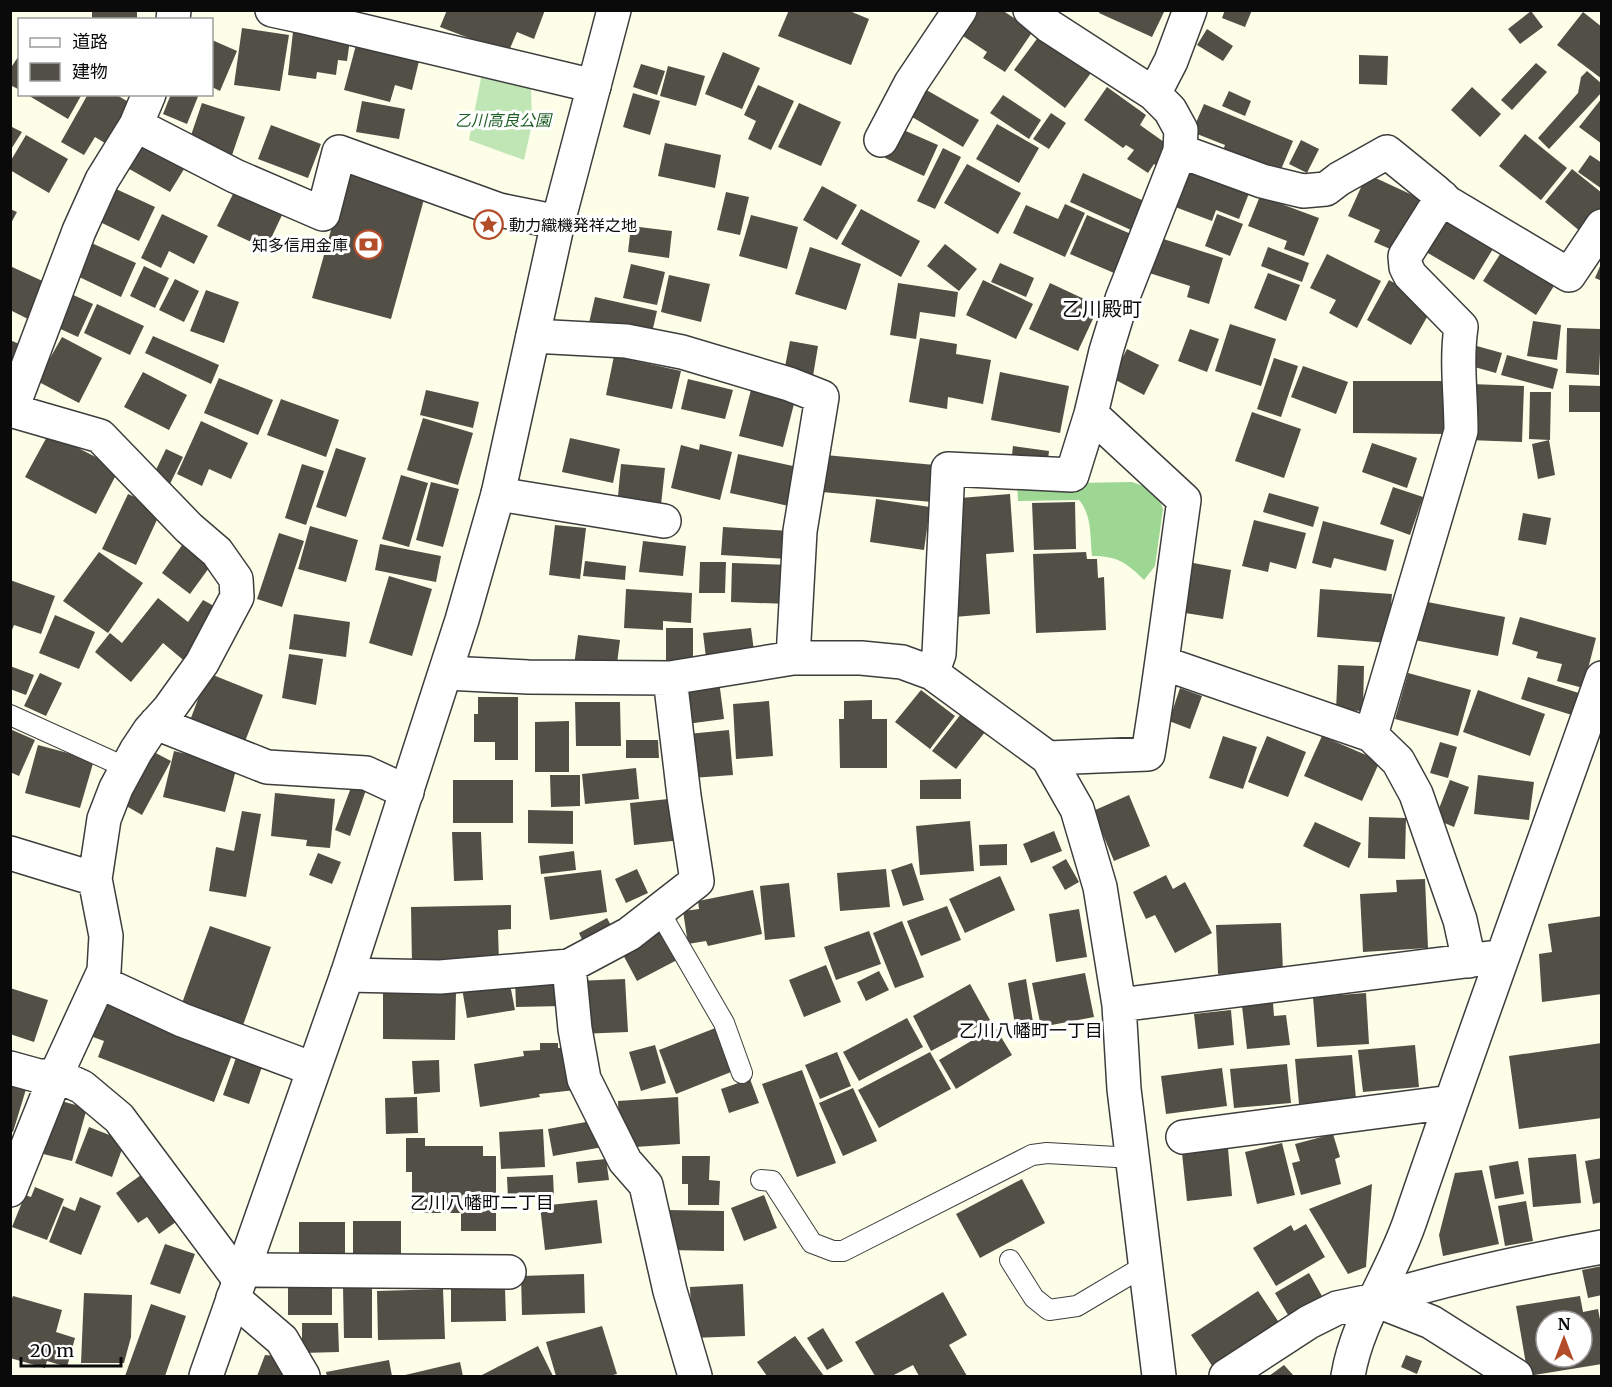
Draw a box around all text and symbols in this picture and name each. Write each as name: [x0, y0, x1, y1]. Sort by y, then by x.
legend: [18, 18, 213, 96]
text: 道路: [72, 30, 108, 53]
text: 建物: [72, 60, 108, 83]
park label: 乙川高良公園: [455, 110, 553, 130]
place icon: 動力織機発祥之地: [472, 209, 504, 241]
place label: 動力織機発祥之地: [509, 215, 637, 235]
bank icon: 知多信用金庫: [353, 229, 385, 261]
place label: 知多信用金庫: [252, 235, 348, 255]
district label: 乙川殿町: [1062, 296, 1142, 321]
district label: 乙川八幡町一丁目: [959, 1019, 1103, 1042]
district label: 乙川八幡町二丁目: [410, 1191, 554, 1214]
north arrow: [1534, 1309, 1594, 1369]
text: N: [1558, 1314, 1571, 1334]
scale bar: [21, 1330, 122, 1368]
text: 20 m: [30, 1339, 74, 1362]

